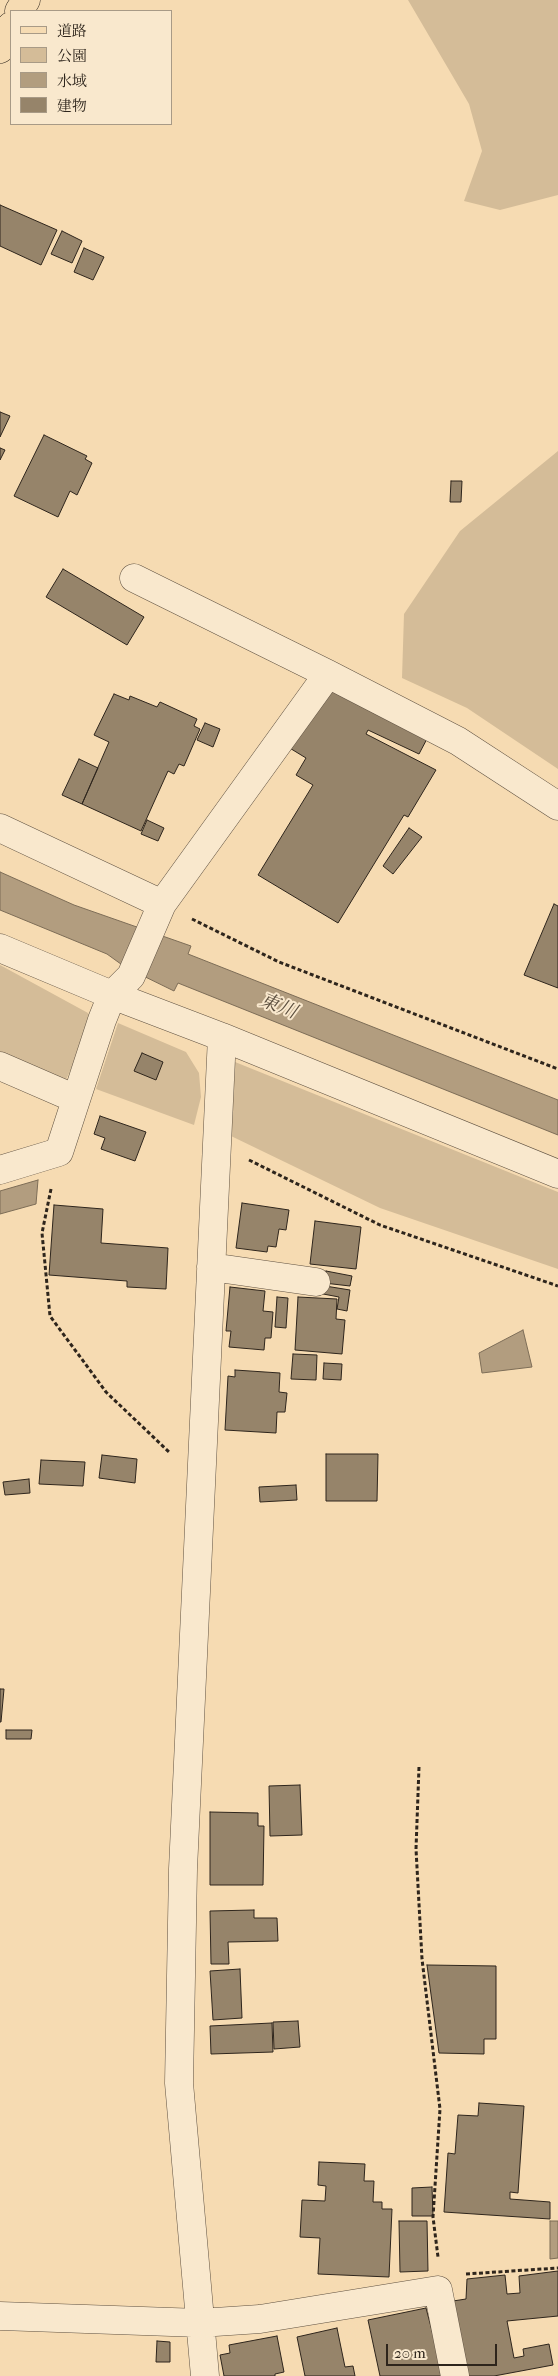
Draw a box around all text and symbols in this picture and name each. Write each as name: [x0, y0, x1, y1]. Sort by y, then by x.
legend: [10, 10, 172, 125]
text: 道路: [57, 22, 87, 40]
text: 公園: [57, 47, 87, 65]
text: 水域: [57, 72, 87, 90]
text: 建物: [57, 97, 87, 115]
water label: 東川: [256, 989, 300, 1025]
scale bar: [388, 2334, 499, 2366]
text: 20 m: [394, 2344, 426, 2362]

